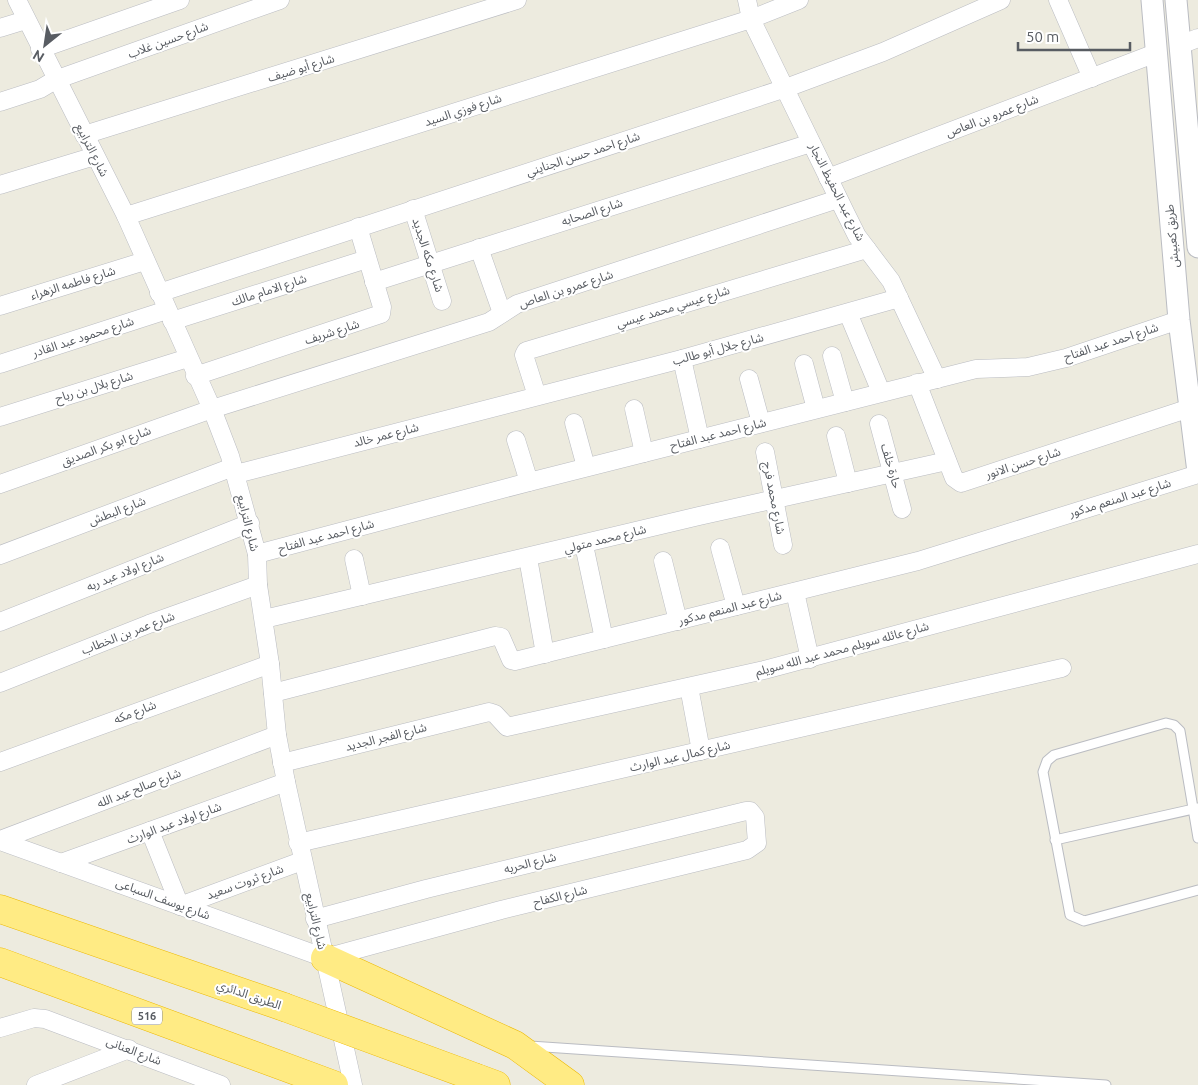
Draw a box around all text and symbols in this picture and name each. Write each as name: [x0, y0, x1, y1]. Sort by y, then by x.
street label: شارع حسين غلاب: [126, 19, 211, 63]
north arrow: [20, 20, 70, 70]
scale bar: [1018, 20, 1130, 52]
text: 50 m: [1026, 28, 1059, 45]
text: N: [30, 47, 47, 66]
street label: شارع أبو ضيف: [266, 51, 337, 87]
street label: شارع فوزي السيد: [423, 91, 504, 132]
street label: شارع عمرو بن العاص: [944, 92, 1041, 142]
street label: شارع الترابيع: [71, 121, 111, 180]
street label: شارع احمد حسن الجنايني: [524, 129, 642, 182]
street label: شارع عبد الحفيظ النجار: [804, 140, 868, 244]
street label: شارع الصحابه: [560, 195, 625, 230]
street label: طريق كعبيش: [1162, 204, 1183, 268]
street label: شارع مكه الجديد: [408, 216, 447, 294]
street label: شارع فاطمه الزهراء: [29, 263, 118, 304]
street label: شارع عمرو بن العاص: [517, 267, 615, 313]
street label: شارع الامام مالك: [230, 271, 309, 311]
street label: شارع عيسي محمد عيسي: [615, 283, 732, 334]
street label: شارع محمود عبد القادر: [29, 314, 136, 362]
street label: شارع شريف: [303, 317, 362, 349]
street label: شارع احمد عبد الفتاح: [1062, 320, 1161, 366]
street label: شارع جلال أبو طالب: [671, 330, 766, 370]
street label: شارع بلال بن رباح: [53, 368, 135, 407]
street label: شارع احمد عبد الفتاح: [668, 415, 768, 455]
street label: شارع عمر خالد: [352, 420, 421, 452]
street label: شارع ابو بكر الصديق: [59, 423, 153, 471]
street label: حارة خلف: [878, 442, 904, 490]
street label: شارع حسن الانور: [983, 444, 1063, 484]
street label: شارع محمد فرج: [758, 460, 788, 536]
street label: شارع عبد المنعم مدكور: [1066, 476, 1173, 522]
street label: شارع الترابيع: [232, 493, 262, 553]
street label: شارع البطش: [86, 494, 148, 530]
street label: شارع احمد عبد الفتاح: [276, 516, 376, 558]
street label: شارع محمد متولي: [562, 522, 648, 559]
street label: شارع اولاد عبد ربه: [84, 550, 166, 596]
street label: شارع عبد المنعم مدكور: [676, 588, 784, 630]
street label: شارع عمر بن الخطاب: [79, 609, 177, 659]
street label: شارع عائله سويلم محمد عبد الله سويلم: [754, 619, 931, 681]
street label: شارع مكه: [112, 698, 159, 728]
street label: شارع الفجر الجديد: [344, 720, 429, 756]
street label: شارع كمال عبد الوارث: [628, 738, 732, 776]
street label: شارع صالح عبد الله: [95, 766, 184, 812]
street label: شارع اولاد عبد الوارث: [125, 799, 224, 849]
street label: شارع الحريه: [502, 850, 558, 878]
street label: شارع ثروت سعيد: [205, 862, 286, 904]
street label: شارع يوسف السباعى: [113, 875, 212, 924]
street label: شارع الكفاح: [531, 883, 589, 911]
street label: شارع الترابيع: [301, 891, 329, 951]
street label: الطريق الدائري: [214, 977, 283, 1015]
road number: 516: [132, 1008, 162, 1024]
street label: شارع العنانى: [104, 1034, 164, 1070]

